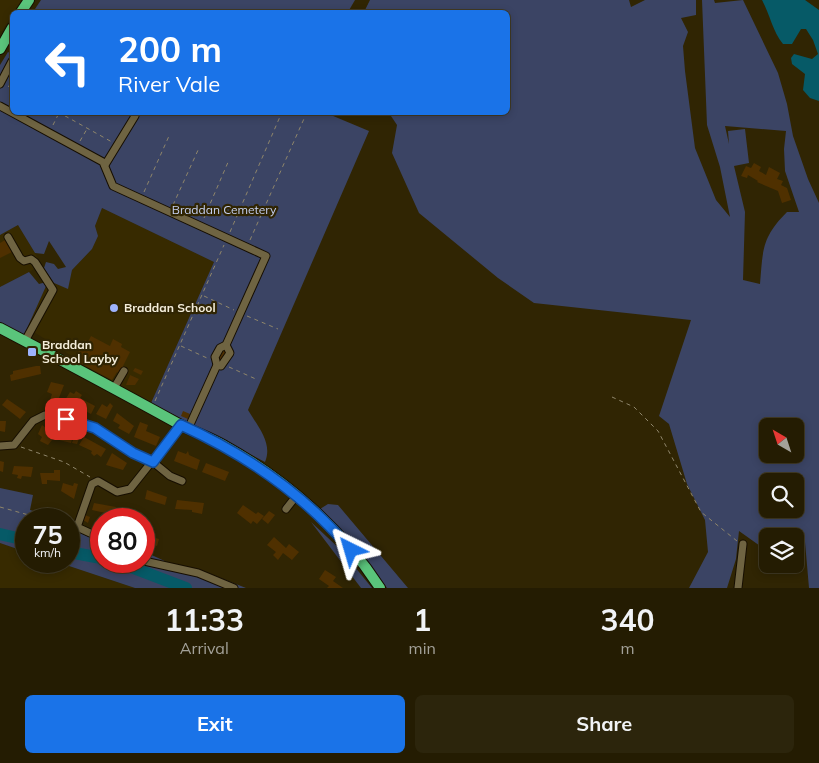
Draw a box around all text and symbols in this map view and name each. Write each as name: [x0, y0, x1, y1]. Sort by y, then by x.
text: 200 m: [118, 27, 222, 71]
icon: left: [35, 30, 100, 95]
text: River Vale: [118, 70, 220, 98]
park label: Braddan Cemetery: [172, 202, 277, 217]
place label: Braddan School: [124, 300, 216, 315]
marker: Braddan School: [108, 302, 120, 314]
place label: Braddan School Layby: [42, 337, 119, 366]
marker: Braddan School Layby: [26, 346, 38, 358]
pin: [45, 398, 87, 440]
icon: arrive: [52, 405, 80, 433]
north arrow: [759, 418, 804, 462]
map controls: [759, 418, 804, 573]
button: search: [759, 473, 804, 518]
speed limit sign: 80: [90, 508, 155, 573]
text: 75: [32, 519, 63, 550]
position arrow: [324, 523, 376, 575]
button: layers: [759, 528, 804, 573]
text: km/h: [34, 545, 61, 560]
text: 11:33: [165, 601, 244, 639]
text: 1: [413, 601, 431, 639]
text: 340: [600, 601, 654, 639]
text: Arrival: [180, 638, 229, 658]
text: min: [409, 638, 436, 658]
text: m: [620, 638, 634, 658]
button: Exit: [25, 695, 405, 753]
button: Share: [415, 695, 794, 753]

